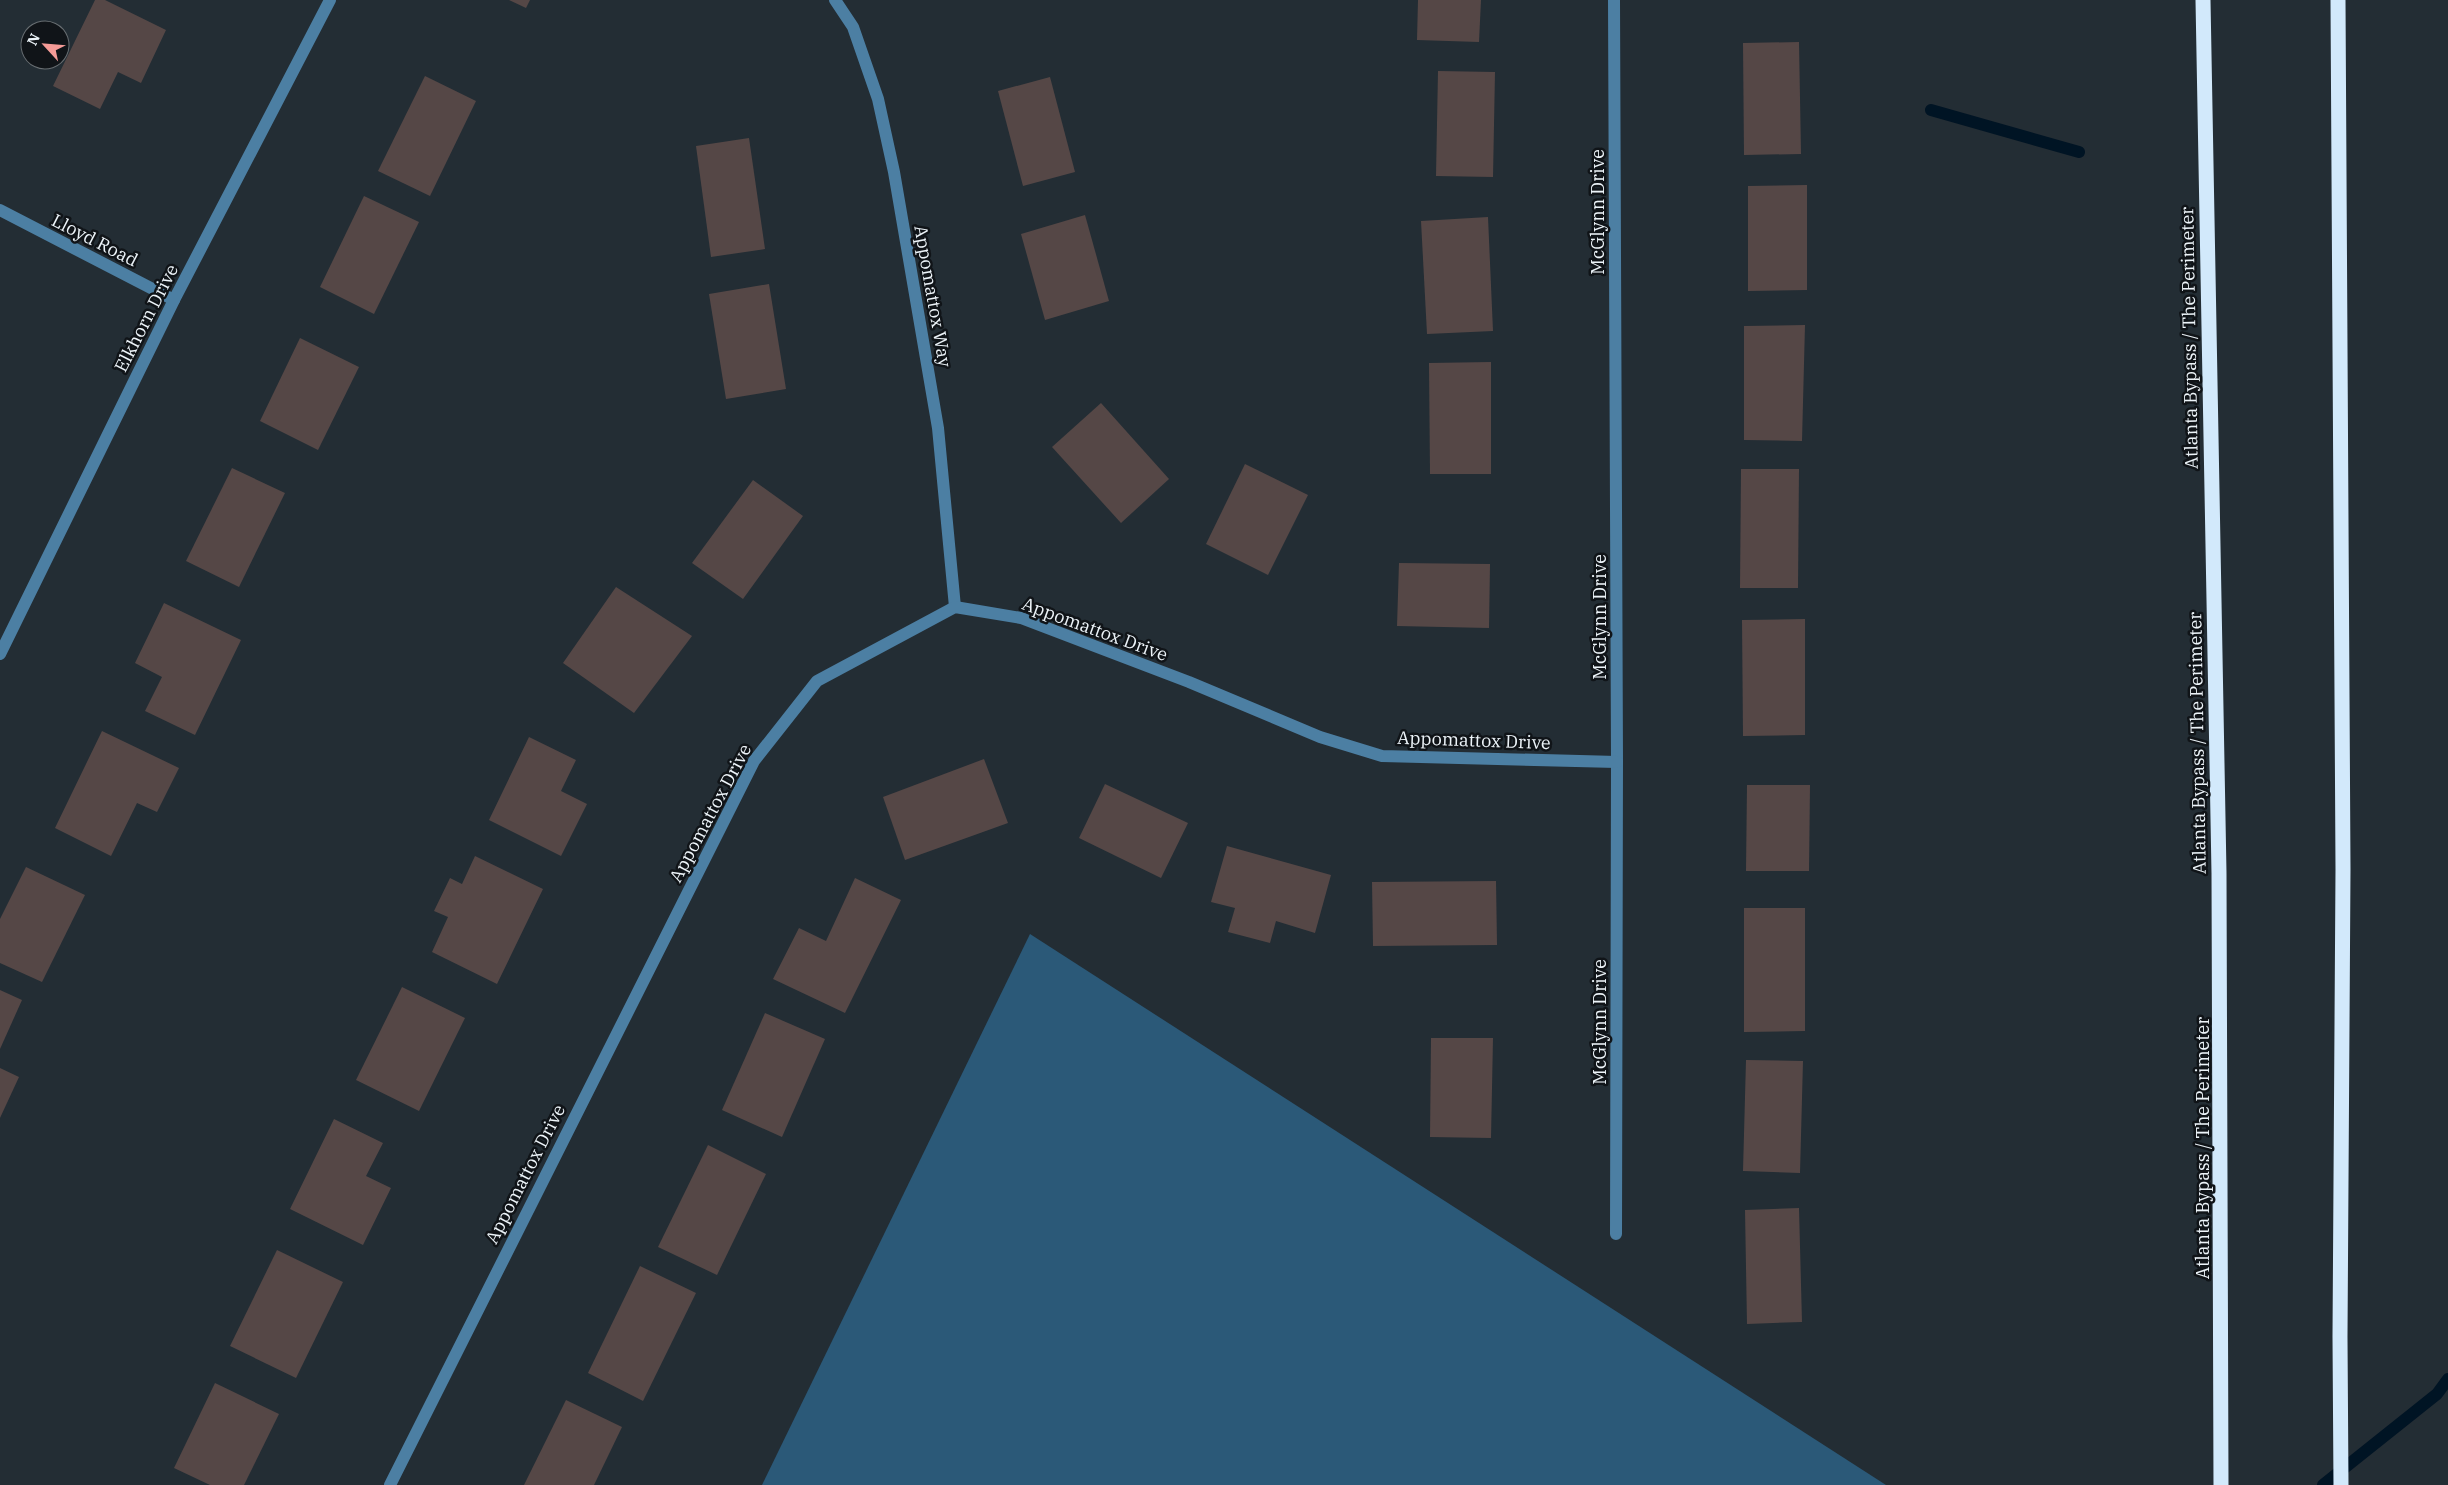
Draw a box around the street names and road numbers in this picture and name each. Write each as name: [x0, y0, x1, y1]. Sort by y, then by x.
street label: McGlynn Drive: [1586, 149, 1609, 275]
street label: Atlanta Bypass / The Perimeter: [2175, 207, 2203, 469]
street label: Lloyd Road: [48, 208, 142, 272]
street label: Appomattox Way: [909, 223, 957, 369]
street label: Elkhorn Drive: [109, 260, 183, 376]
street label: McGlynn Drive: [1588, 554, 1611, 680]
street label: Appomattox Drive: [1019, 592, 1171, 666]
street label: Atlanta Bypass / The Perimeter: [2183, 612, 2211, 874]
street label: Appomattox Drive: [1397, 726, 1551, 754]
street label: Appomattox Drive: [664, 740, 756, 886]
street label: McGlynn Drive: [1588, 959, 1611, 1085]
street label: Atlanta Bypass / The Perimeter: [2191, 1017, 2214, 1279]
street label: Appomattox Drive: [480, 1100, 570, 1248]

